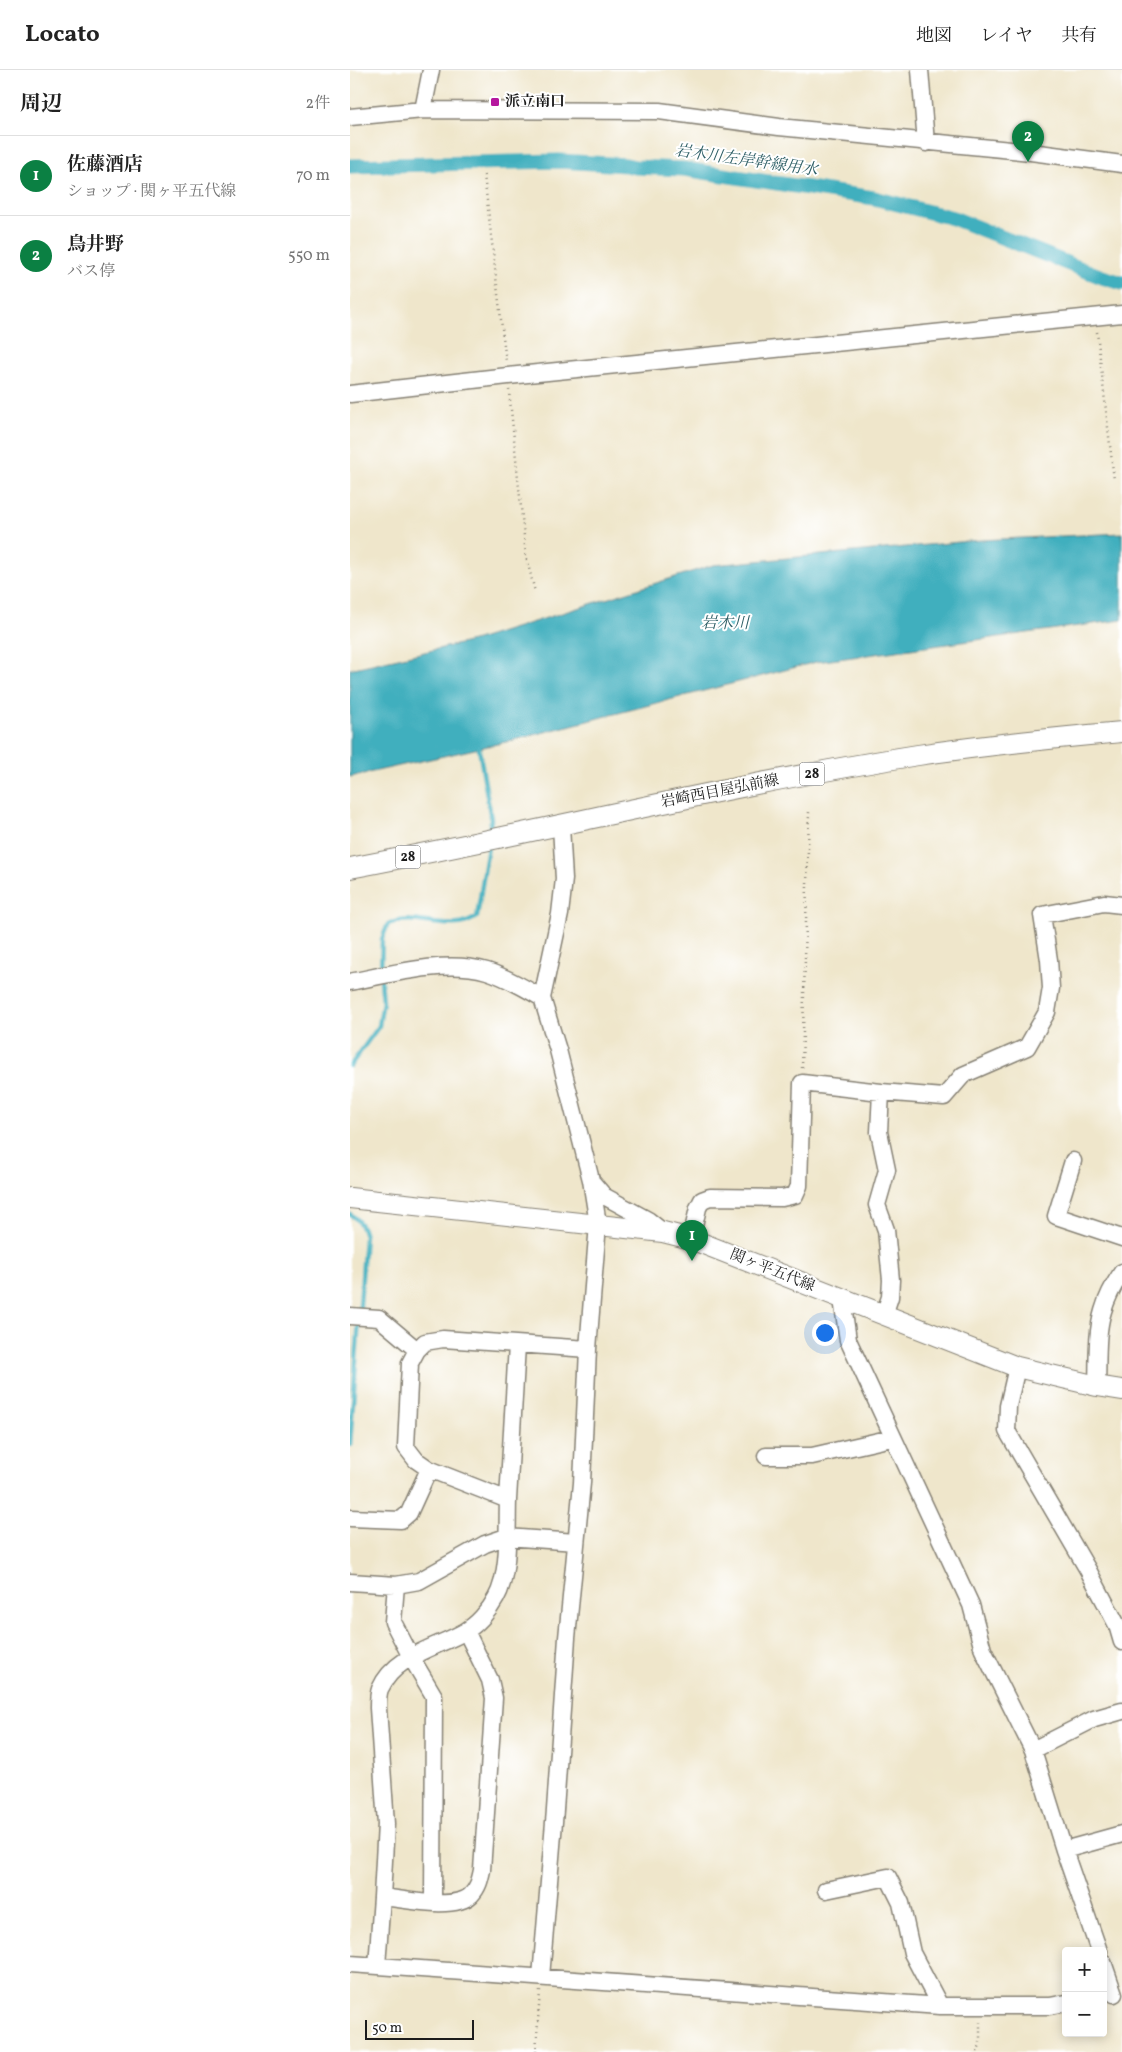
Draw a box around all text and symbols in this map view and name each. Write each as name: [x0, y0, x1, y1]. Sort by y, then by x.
text: Locato: [25, 18, 100, 52]
text: 地図: [916, 24, 952, 49]
text: レイヤ: [980, 24, 1033, 49]
text: 共有: [1061, 24, 1097, 49]
text: 周辺: [20, 90, 62, 119]
place label: 派立南口: [505, 92, 565, 113]
text: 2件: [305, 93, 330, 115]
marker: 派立南口: [489, 96, 501, 108]
pin: 2: [1012, 121, 1044, 162]
water label: 岩木川左岸幹線用水: [673, 140, 821, 182]
text: 佐藤酒店: [67, 152, 143, 178]
text: 1: [33, 165, 39, 187]
text: 70 m: [296, 165, 330, 187]
text: ショップ · 関ヶ平五代線: [67, 181, 236, 203]
text: 鳥井野: [67, 232, 124, 258]
text: 2: [32, 245, 40, 267]
text: 550 m: [288, 245, 330, 267]
text: バス停: [67, 261, 115, 283]
water label: 岩木川: [701, 613, 751, 635]
road number: 28: [800, 762, 824, 786]
street label: 岩崎西目屋弘前線: [659, 770, 781, 814]
road number: 28: [396, 846, 420, 869]
pin: 1: [676, 1220, 708, 1261]
street label: 関ヶ平五代線: [726, 1244, 818, 1298]
your location: [812, 1320, 838, 1346]
map controls: [1062, 1947, 1107, 2037]
button: +: [1062, 1947, 1107, 1992]
button: −: [1062, 1992, 1107, 2037]
scale bar: [365, 2017, 474, 2040]
text: 50 m: [372, 2019, 402, 2038]

